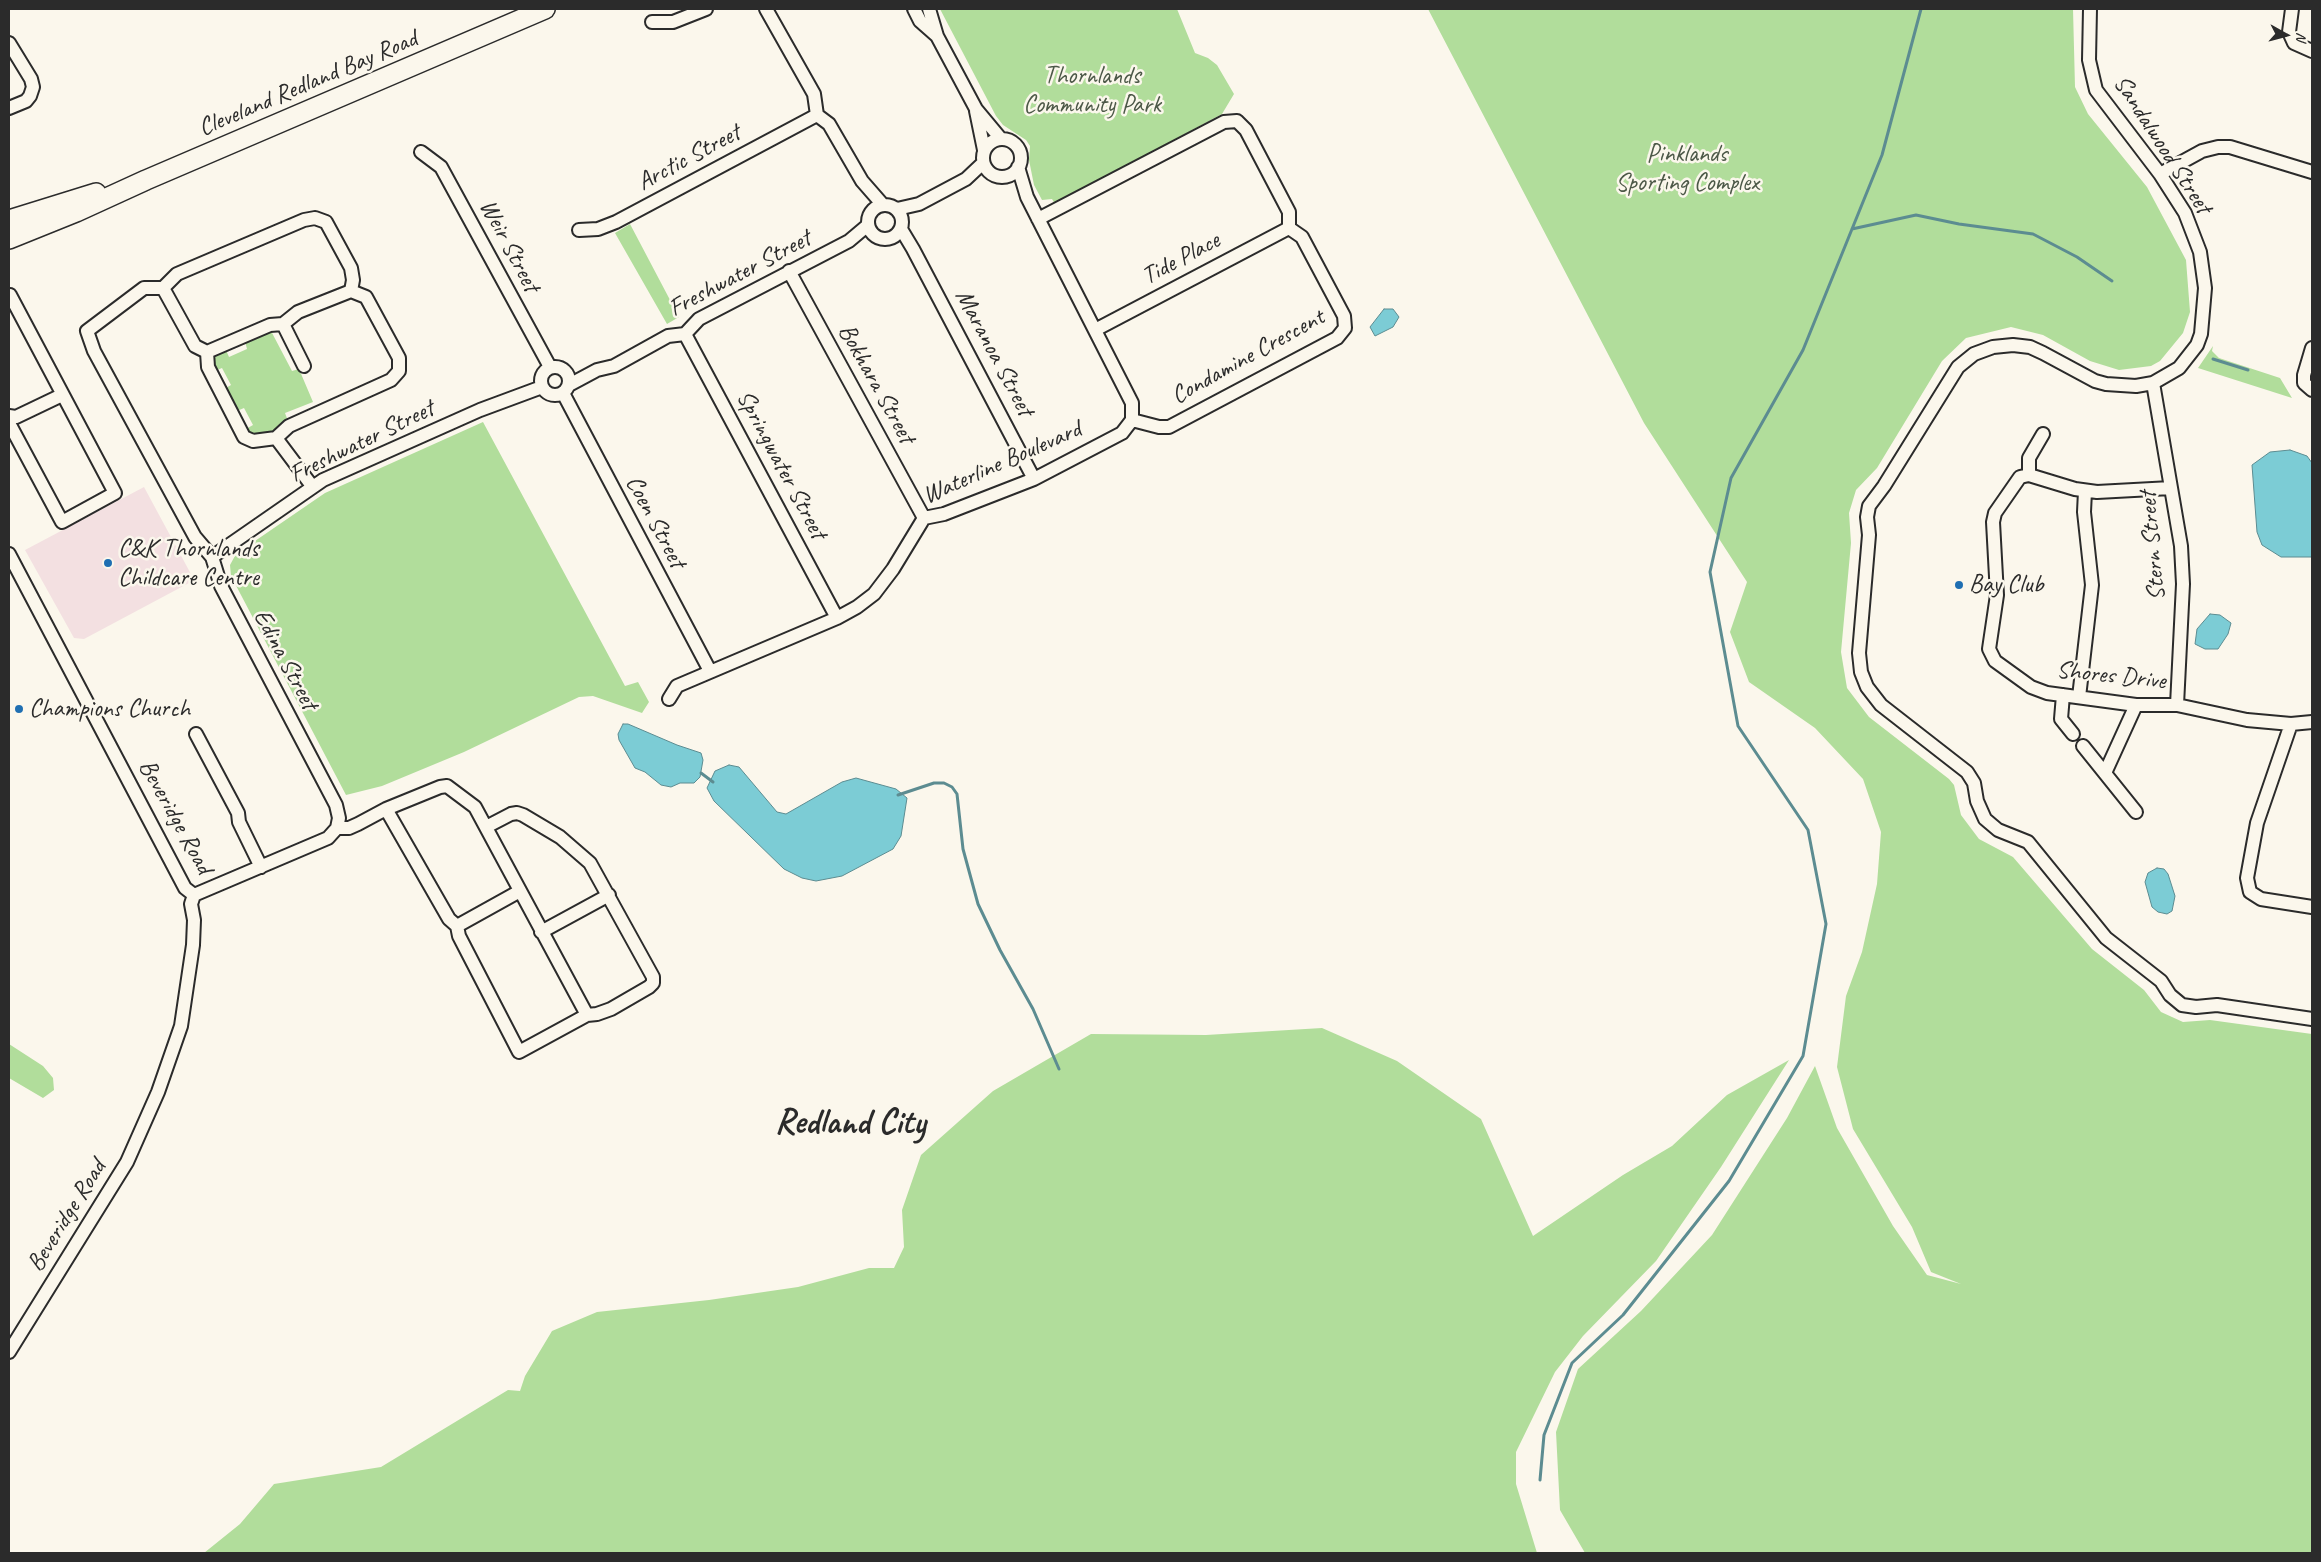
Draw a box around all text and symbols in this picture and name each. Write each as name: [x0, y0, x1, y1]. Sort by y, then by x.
north arrow: [2261, 10, 2311, 60]
street label: Cleveland Redland Bay Road: [194, 24, 422, 144]
text: N: [2292, 32, 2310, 42]
park label: Thornlands Community Park: [1023, 61, 1161, 120]
street label: Sandalwood Street: [2106, 70, 2218, 220]
street label: Arctic Street: [632, 118, 746, 198]
park label: Pinklands Sporting Complex: [1615, 139, 1759, 198]
street label: Weir Street: [472, 195, 546, 297]
street label: Freshwater Street: [664, 224, 816, 324]
street label: Tide Place: [1137, 226, 1225, 292]
street label: Maranoa Street: [948, 284, 1040, 422]
street label: Condamine Crescent: [1166, 303, 1330, 411]
street label: Bokhara Street: [831, 319, 921, 449]
street label: Springwater Street: [729, 385, 833, 545]
street label: Freshwater Street: [285, 394, 439, 490]
street label: Waterline Boulevard: [918, 415, 1086, 511]
street label: Coen Street: [618, 471, 692, 573]
street label: Stern Street: [2133, 490, 2173, 602]
place label: C&K Thornlands Childcare Centre: [118, 534, 259, 593]
marker: C&K Thornlands Childcare Centre: [102, 557, 114, 569]
place label: Bay Club: [1969, 570, 2043, 600]
marker: Bay Club: [1953, 579, 1965, 591]
street label: Edina Street: [246, 605, 324, 715]
street label: Shores Drive: [2055, 655, 2167, 697]
place label: Champions Church: [29, 694, 190, 724]
marker: Champions Church: [13, 703, 25, 715]
street label: Beveridge Road: [131, 755, 219, 879]
district label: Redland City: [775, 1103, 925, 1145]
street label: Beveridge Road: [21, 1155, 113, 1277]

